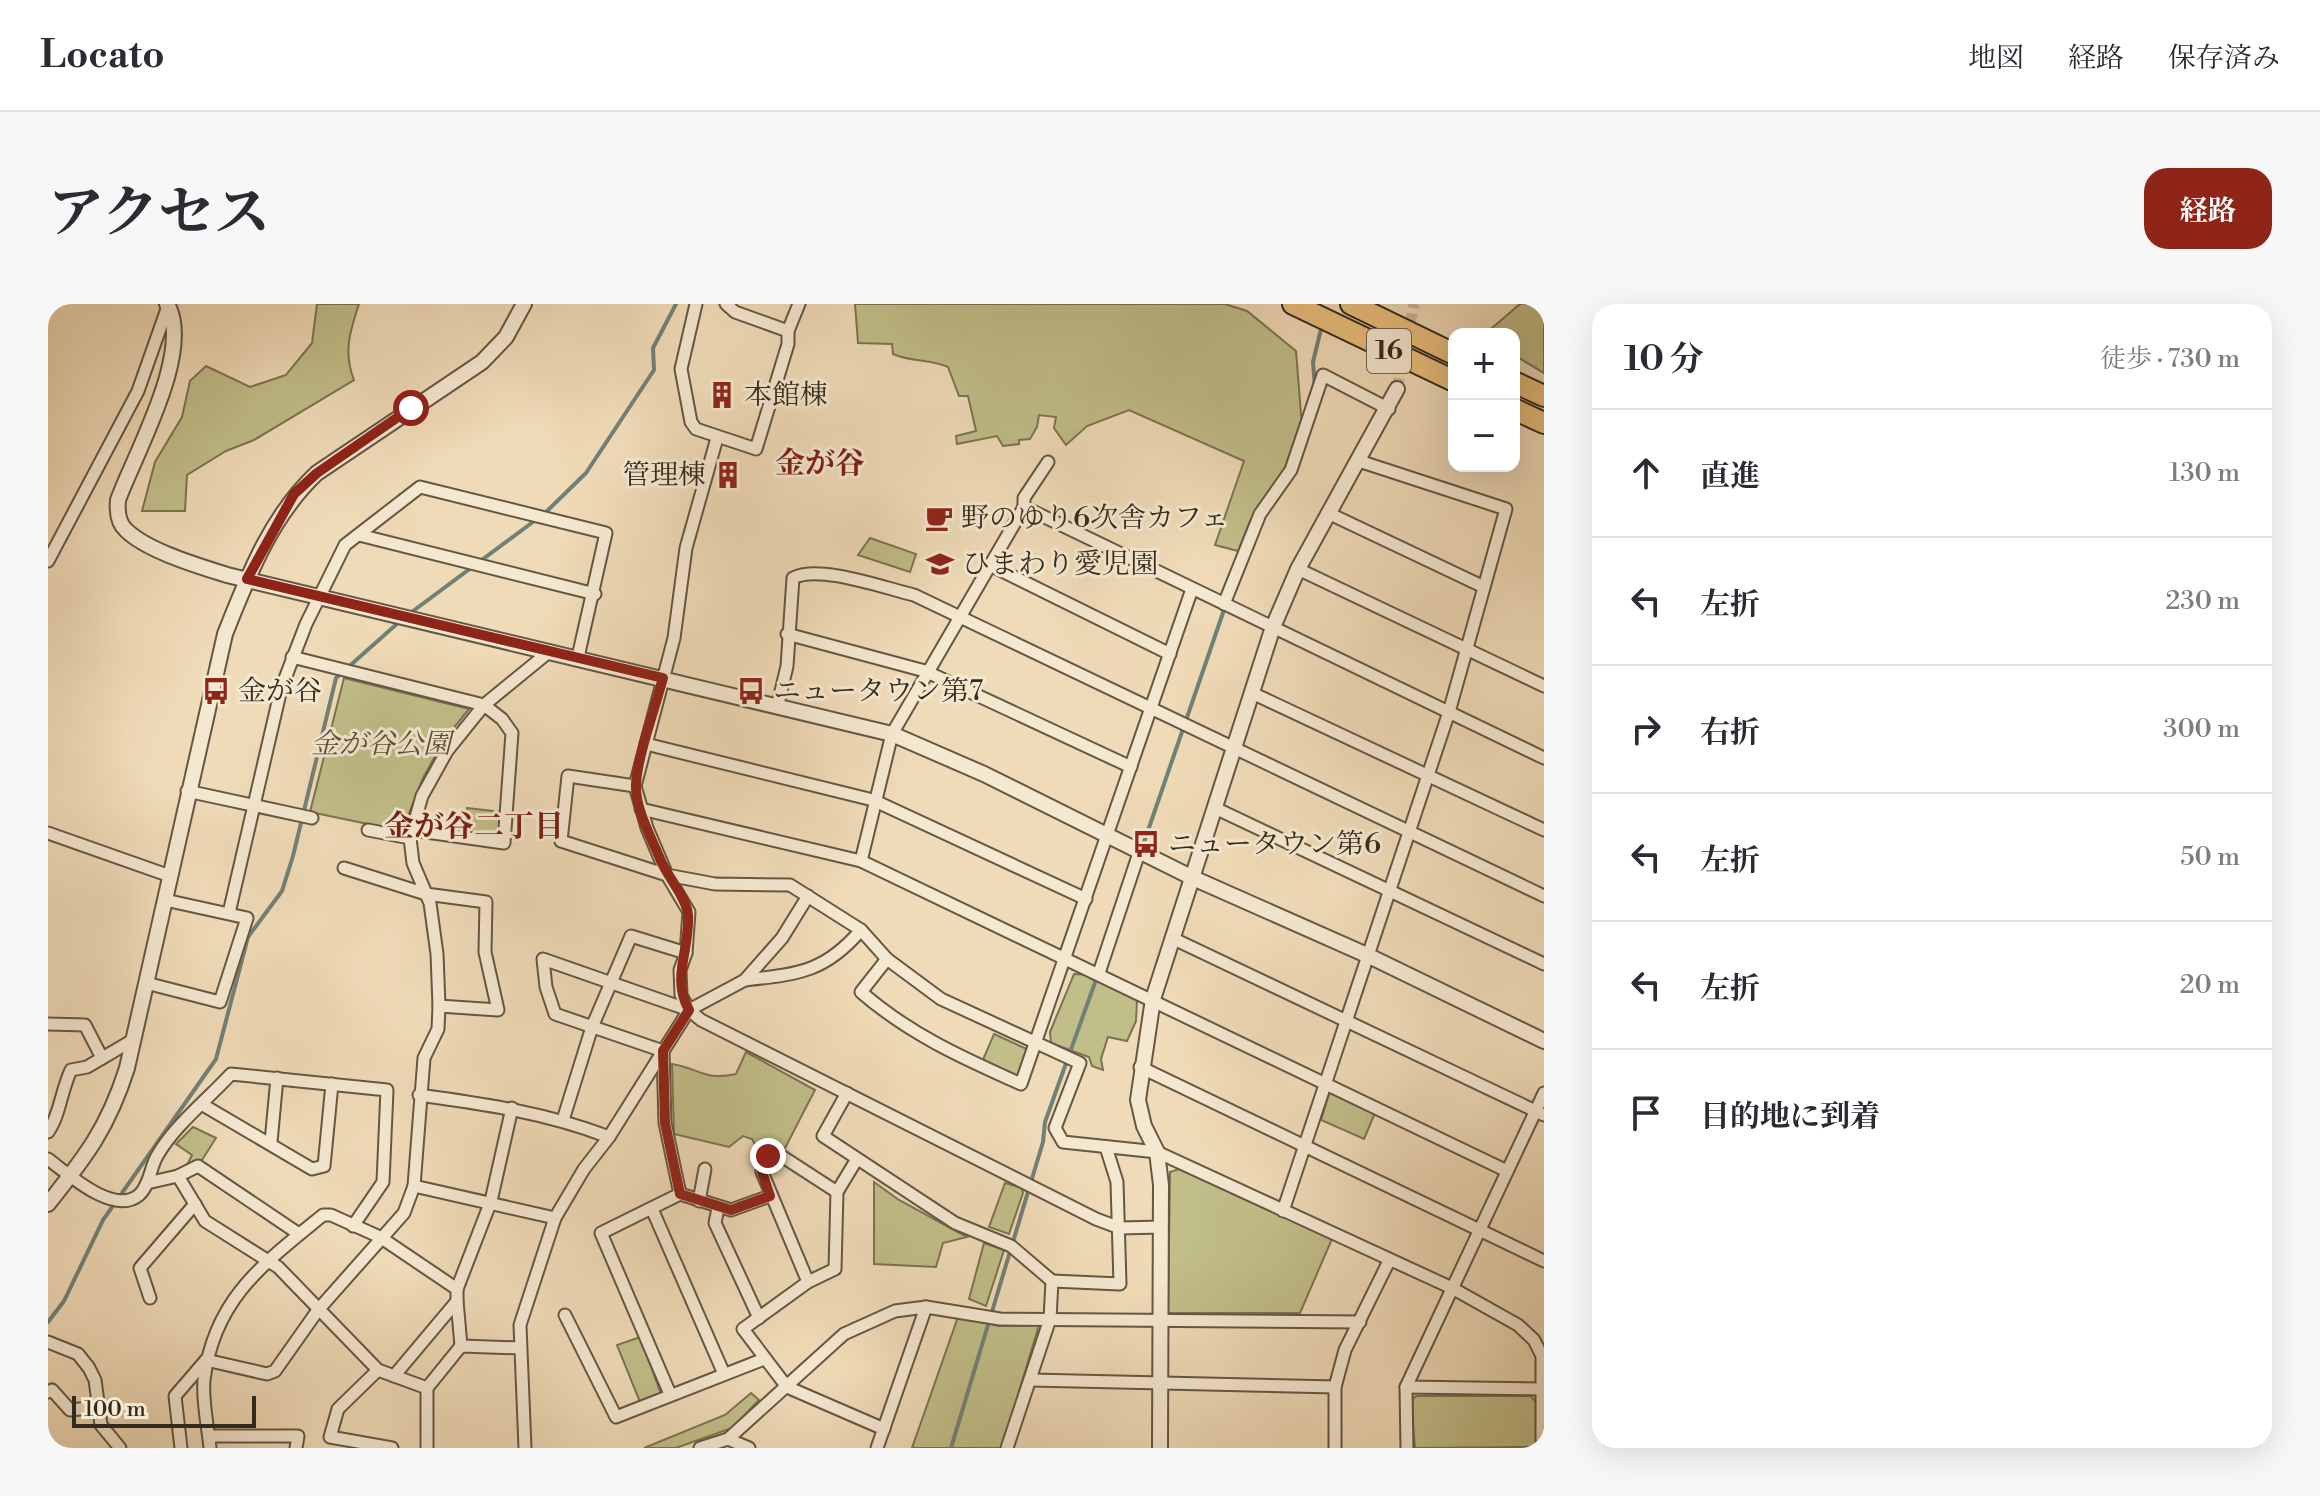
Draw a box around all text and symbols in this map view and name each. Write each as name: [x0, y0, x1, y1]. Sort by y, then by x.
text: Locato: [40, 32, 165, 79]
text: 地図: [1968, 41, 2024, 76]
text: 経路: [2068, 41, 2124, 76]
text: 保存済み: [2168, 41, 2280, 76]
button: 経路: [2144, 168, 2272, 249]
text: アクセス: [48, 179, 270, 249]
map controls: [1448, 328, 1520, 472]
button: +: [1448, 328, 1520, 400]
road number: 16: [1367, 329, 1411, 373]
text: 10 分: [1624, 339, 1703, 381]
text: 徒歩 · 730 m: [2100, 343, 2240, 375]
place label: 本館棟: [744, 378, 828, 413]
building icon: 本館棟: [707, 380, 737, 410]
route start: [393, 390, 429, 426]
button: −: [1448, 400, 1520, 472]
district label: 金が谷: [775, 445, 865, 483]
icon: ahead: [1624, 451, 1668, 495]
text: 130 m: [2169, 457, 2240, 489]
place label: 管理棟: [622, 458, 706, 493]
text: 直進: [1700, 458, 1760, 496]
building icon: 管理棟: [713, 460, 743, 490]
place label: 野のゆり6次舎カフェ: [961, 501, 1229, 536]
cafe icon: 野のゆり6次舎カフェ: [924, 503, 954, 533]
place label: ひまわり愛児園: [962, 547, 1158, 582]
school or university icon: ひまわり愛児園: [925, 549, 955, 579]
icon: left: [1624, 579, 1668, 623]
text: 230 m: [2165, 585, 2240, 617]
text: 左折: [1700, 586, 1760, 624]
place label: 金が谷: [238, 674, 322, 709]
place label: ニュータウン第7: [773, 674, 983, 709]
bus stop icon: 金が谷: [201, 676, 231, 706]
bus stop icon: ニュータウン第7: [736, 676, 766, 706]
icon: right: [1624, 707, 1668, 751]
text: 300 m: [2163, 713, 2240, 745]
text: 右折: [1700, 714, 1760, 752]
park label: 金が谷公園: [311, 727, 455, 762]
district label: 金が谷二丁目: [384, 808, 564, 846]
place label: ニュータウン第6: [1168, 827, 1381, 862]
bus stop icon: ニュータウン第6: [1131, 829, 1161, 859]
icon: left: [1624, 835, 1668, 879]
text: 50 m: [2180, 841, 2240, 873]
text: 左折: [1700, 842, 1760, 880]
icon: left: [1624, 963, 1668, 1007]
text: 20 m: [2180, 969, 2240, 1001]
text: 左折: [1700, 970, 1760, 1008]
icon: arrive: [1624, 1091, 1668, 1135]
text: 目的地に到着: [1700, 1098, 1880, 1136]
route end: [750, 1138, 786, 1174]
scale bar: [72, 1392, 256, 1428]
text: 100 m: [84, 1396, 146, 1423]

